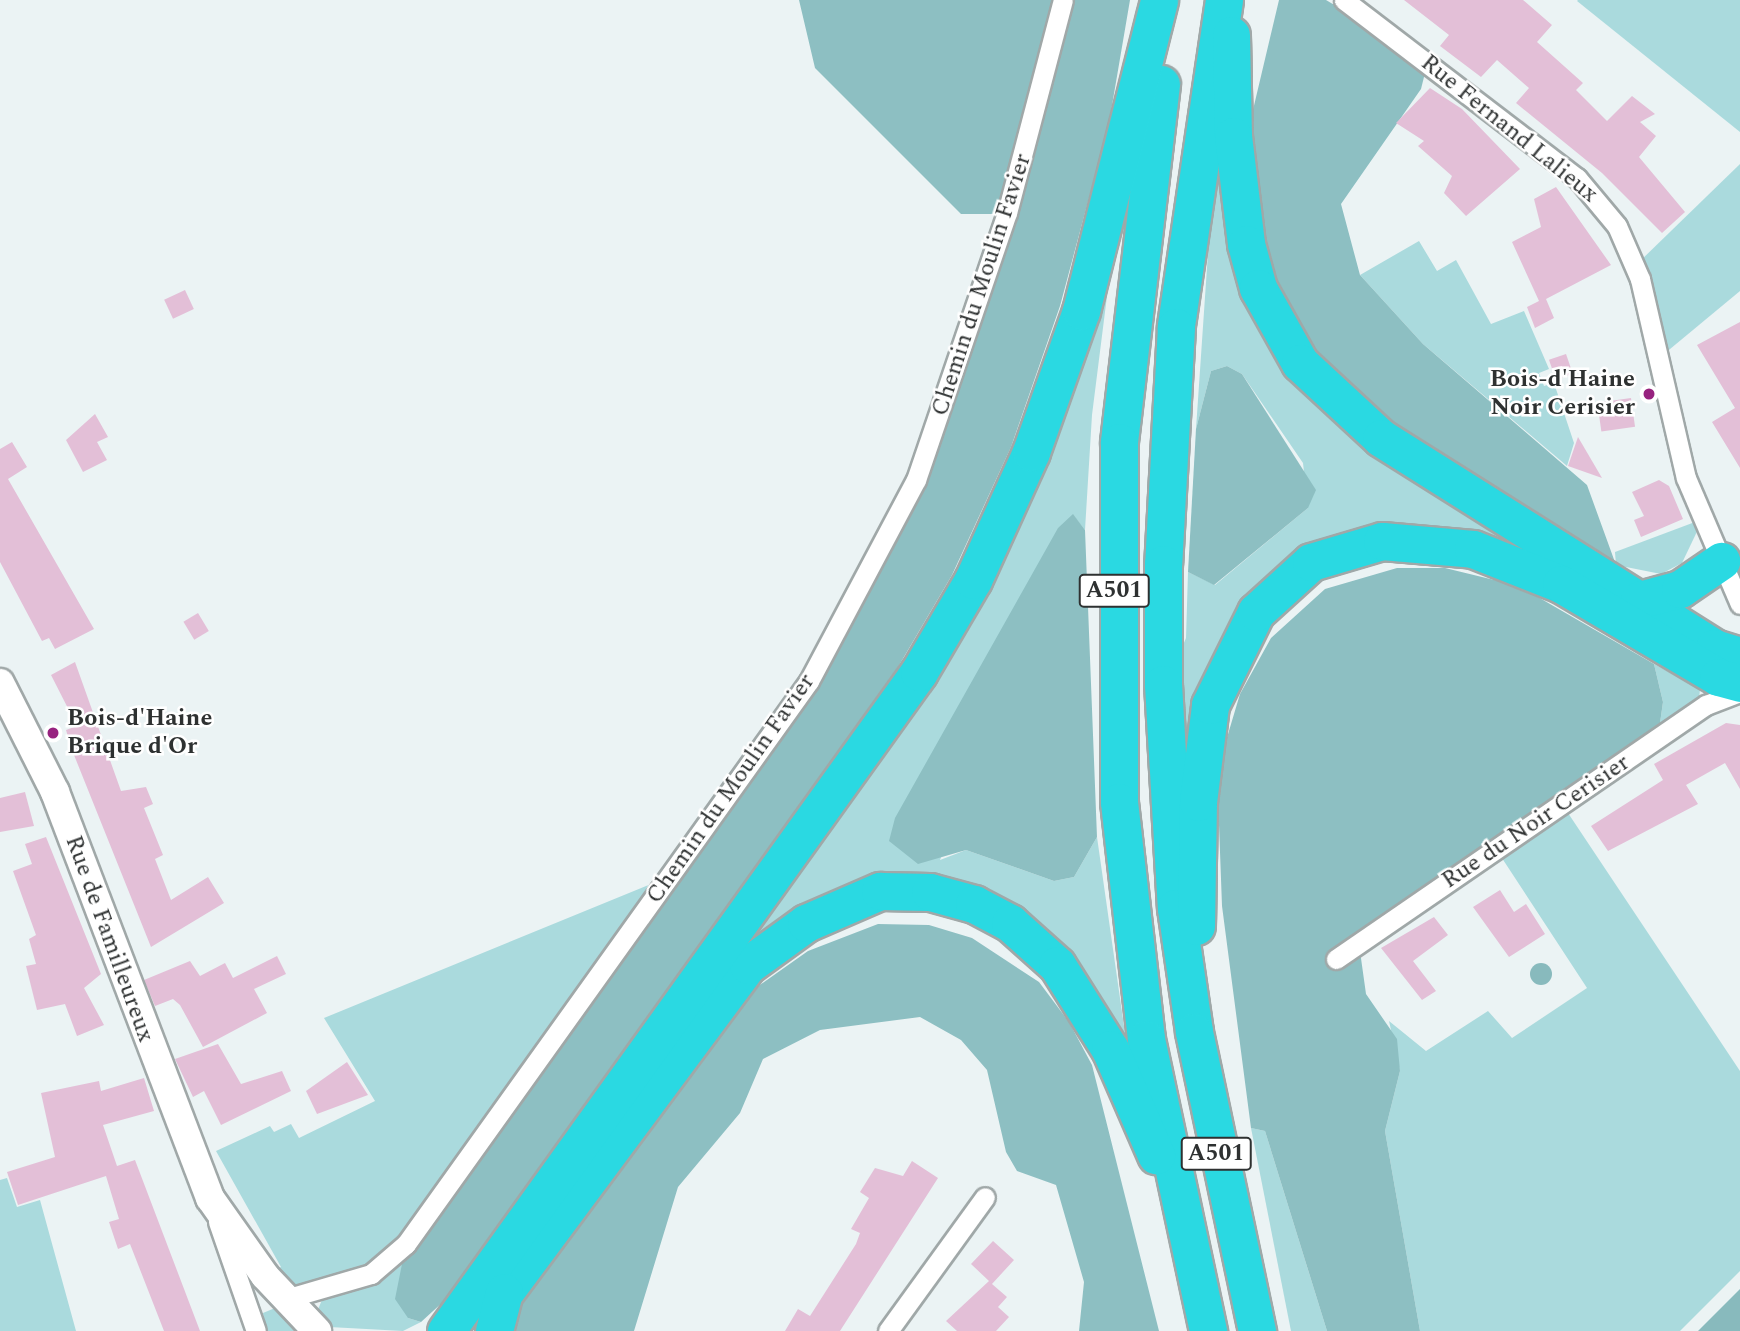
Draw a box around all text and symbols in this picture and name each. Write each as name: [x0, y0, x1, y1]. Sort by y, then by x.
street label: Rue Fernand Lalieux: [1415, 49, 1603, 209]
street label: Chemin du Moulin Favier: [926, 150, 1038, 420]
place label: Bois-d'Haine Noir Cerisier: [1490, 366, 1635, 422]
marker: Bois-d'Haine Noir Cerisier: [1641, 386, 1657, 402]
road number: A501: [1077, 572, 1151, 610]
street label: Chemin du Moulin Favier: [641, 669, 821, 909]
place label: Bois-d'Haine Brique d'Or: [67, 705, 212, 761]
marker: Bois-d'Haine Brique d'Or: [45, 725, 61, 741]
street label: Rue du Noir Cerisier: [1437, 749, 1635, 895]
street label: Rue de Familleureux: [58, 832, 160, 1046]
road number: A501: [1179, 1134, 1253, 1174]

